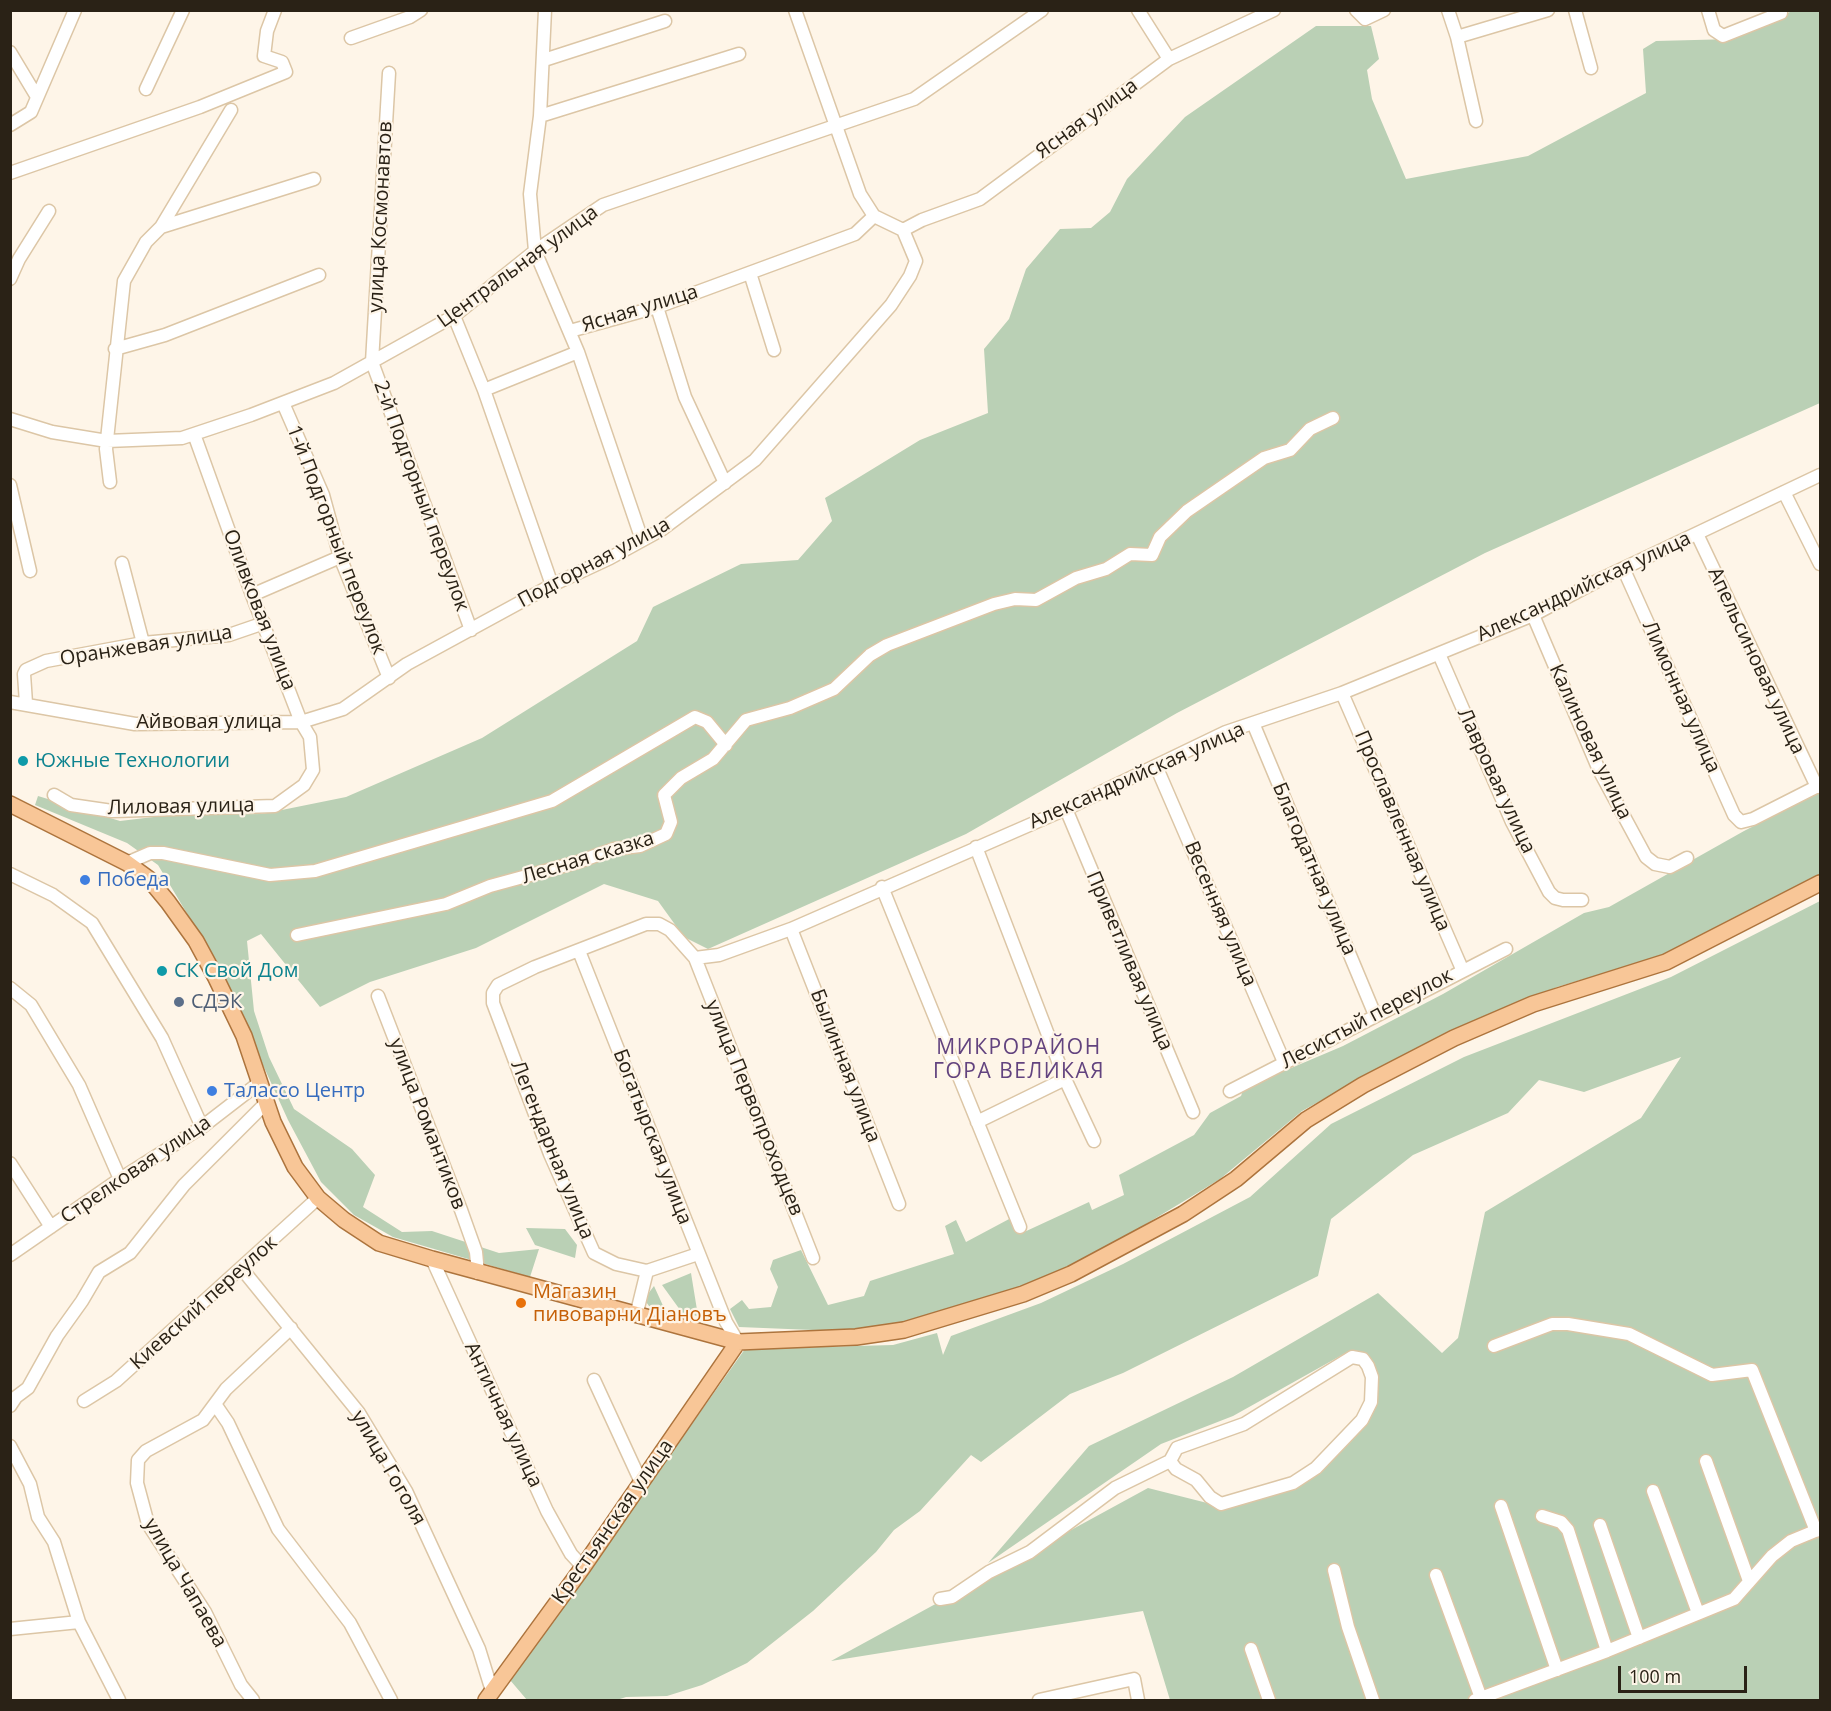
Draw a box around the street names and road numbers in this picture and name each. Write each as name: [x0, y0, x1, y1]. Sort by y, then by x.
street label: Ясная улица: [1031, 74, 1143, 164]
street label: улица Космонавтов: [364, 121, 398, 313]
street label: Центральная улица: [433, 201, 603, 333]
street label: Ясная улица: [579, 280, 701, 338]
street label: 2-й Подгорный переулок: [368, 377, 474, 615]
street label: 1-й Подгорный переулок: [281, 422, 391, 658]
street label: Подгорная улица: [514, 513, 674, 613]
street label: Оливковая улица: [217, 526, 301, 694]
street label: Александрийская улица: [1473, 527, 1695, 647]
street label: Апельсиновая улица: [1702, 564, 1810, 758]
street label: Лимонная улица: [1637, 617, 1725, 777]
street label: Оранжевая улица: [58, 621, 234, 671]
street label: Калиновая улица: [1543, 660, 1637, 824]
street label: Лавровая улица: [1452, 705, 1540, 857]
street label: Айвовая улица: [136, 710, 282, 734]
street label: Александрийская улица: [1026, 718, 1248, 834]
street label: Прославленная улица: [1349, 727, 1455, 935]
street label: Благодатная улица: [1267, 779, 1361, 959]
street label: Лиловая улица: [107, 794, 255, 820]
street label: Лесная сказка: [519, 826, 657, 890]
street label: Весенняя улица: [1179, 838, 1261, 990]
street label: Приветливая улица: [1080, 868, 1178, 1054]
street label: Лесистый переулок: [1277, 964, 1457, 1074]
street label: Былинная улица: [805, 986, 885, 1146]
street label: улица Первопроходцев: [700, 997, 808, 1219]
street label: улица Романтиков: [383, 1035, 471, 1213]
street label: Богатырская улица: [607, 1046, 697, 1228]
street label: Легендарная улица: [505, 1057, 599, 1243]
street label: Стрелковая улица: [56, 1111, 216, 1229]
street label: Киевский переулок: [126, 1231, 282, 1375]
street label: Античная улица: [459, 1339, 547, 1491]
street label: улица Гоголя: [345, 1406, 431, 1530]
street label: Крестьянская улица: [547, 1435, 679, 1609]
street label: улица Чапаева: [138, 1514, 232, 1652]

